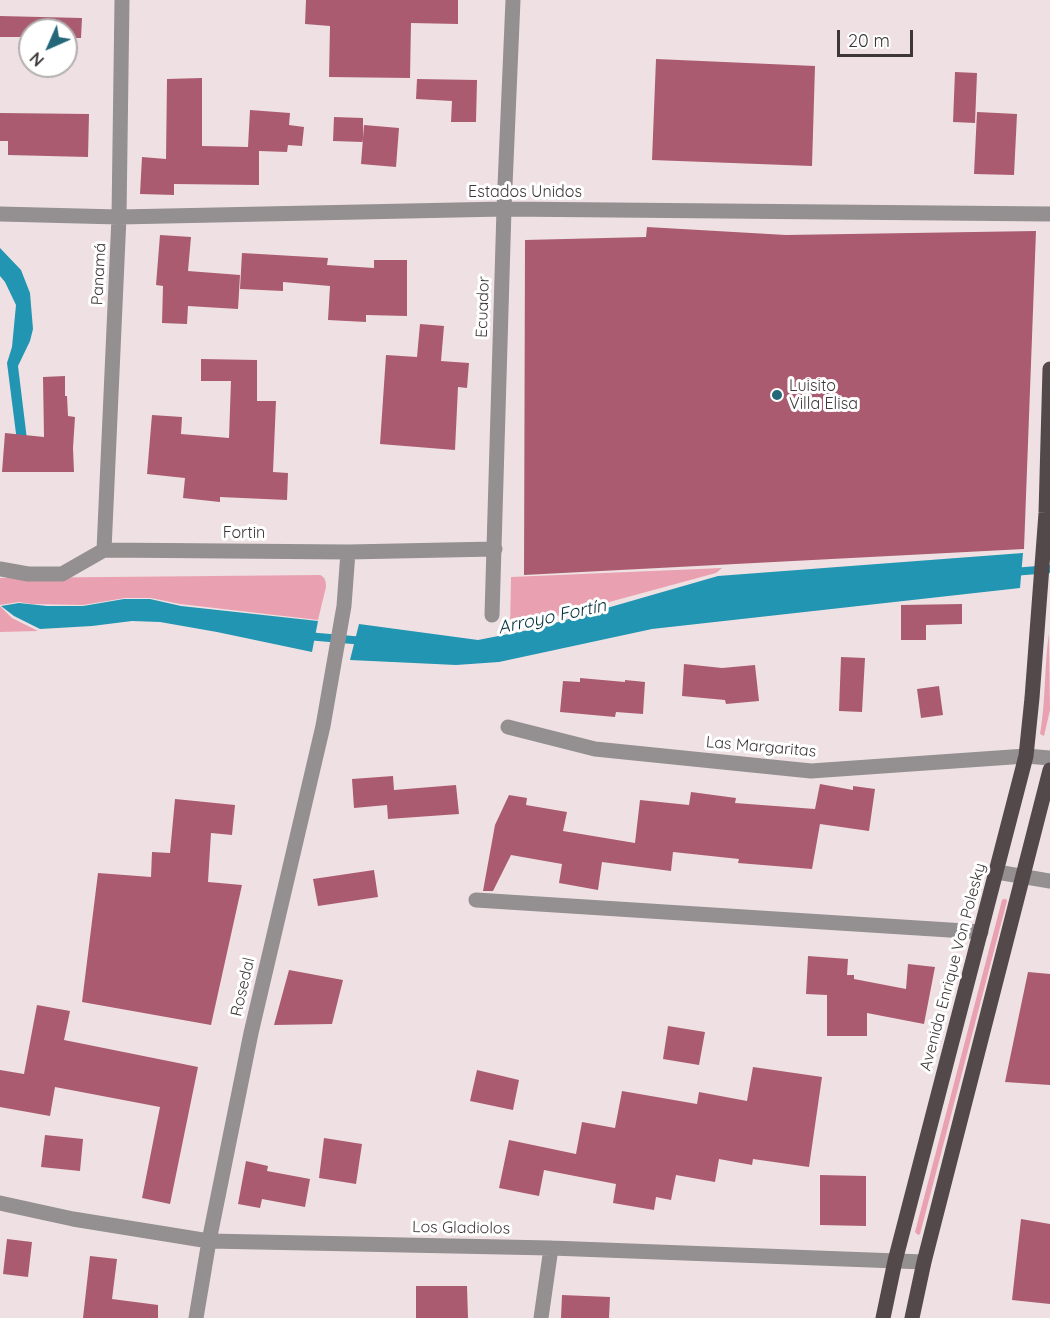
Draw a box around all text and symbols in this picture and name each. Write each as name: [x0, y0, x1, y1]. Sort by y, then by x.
north arrow: [18, 18, 78, 78]
scale bar: [840, 18, 916, 56]
text: 20 m: [848, 29, 890, 52]
text: N: [25, 48, 48, 71]
street label: Estados Unidos: [468, 182, 582, 202]
street label: Panamá: [88, 242, 110, 306]
street label: Ecuador: [472, 276, 494, 338]
place label: Luisito Villa Elisa: [789, 376, 858, 414]
marker: Luisito Villa Elisa: [770, 388, 784, 402]
street label: Fortin: [223, 523, 265, 543]
water label: Arroyo Fortín: [496, 595, 608, 639]
street label: Las Margaritas: [705, 733, 817, 761]
street label: Avenida Enrique Von Polesky: [916, 861, 990, 1073]
street label: Rosedal: [227, 956, 259, 1018]
street label: Los Gladiolos: [412, 1218, 510, 1238]

